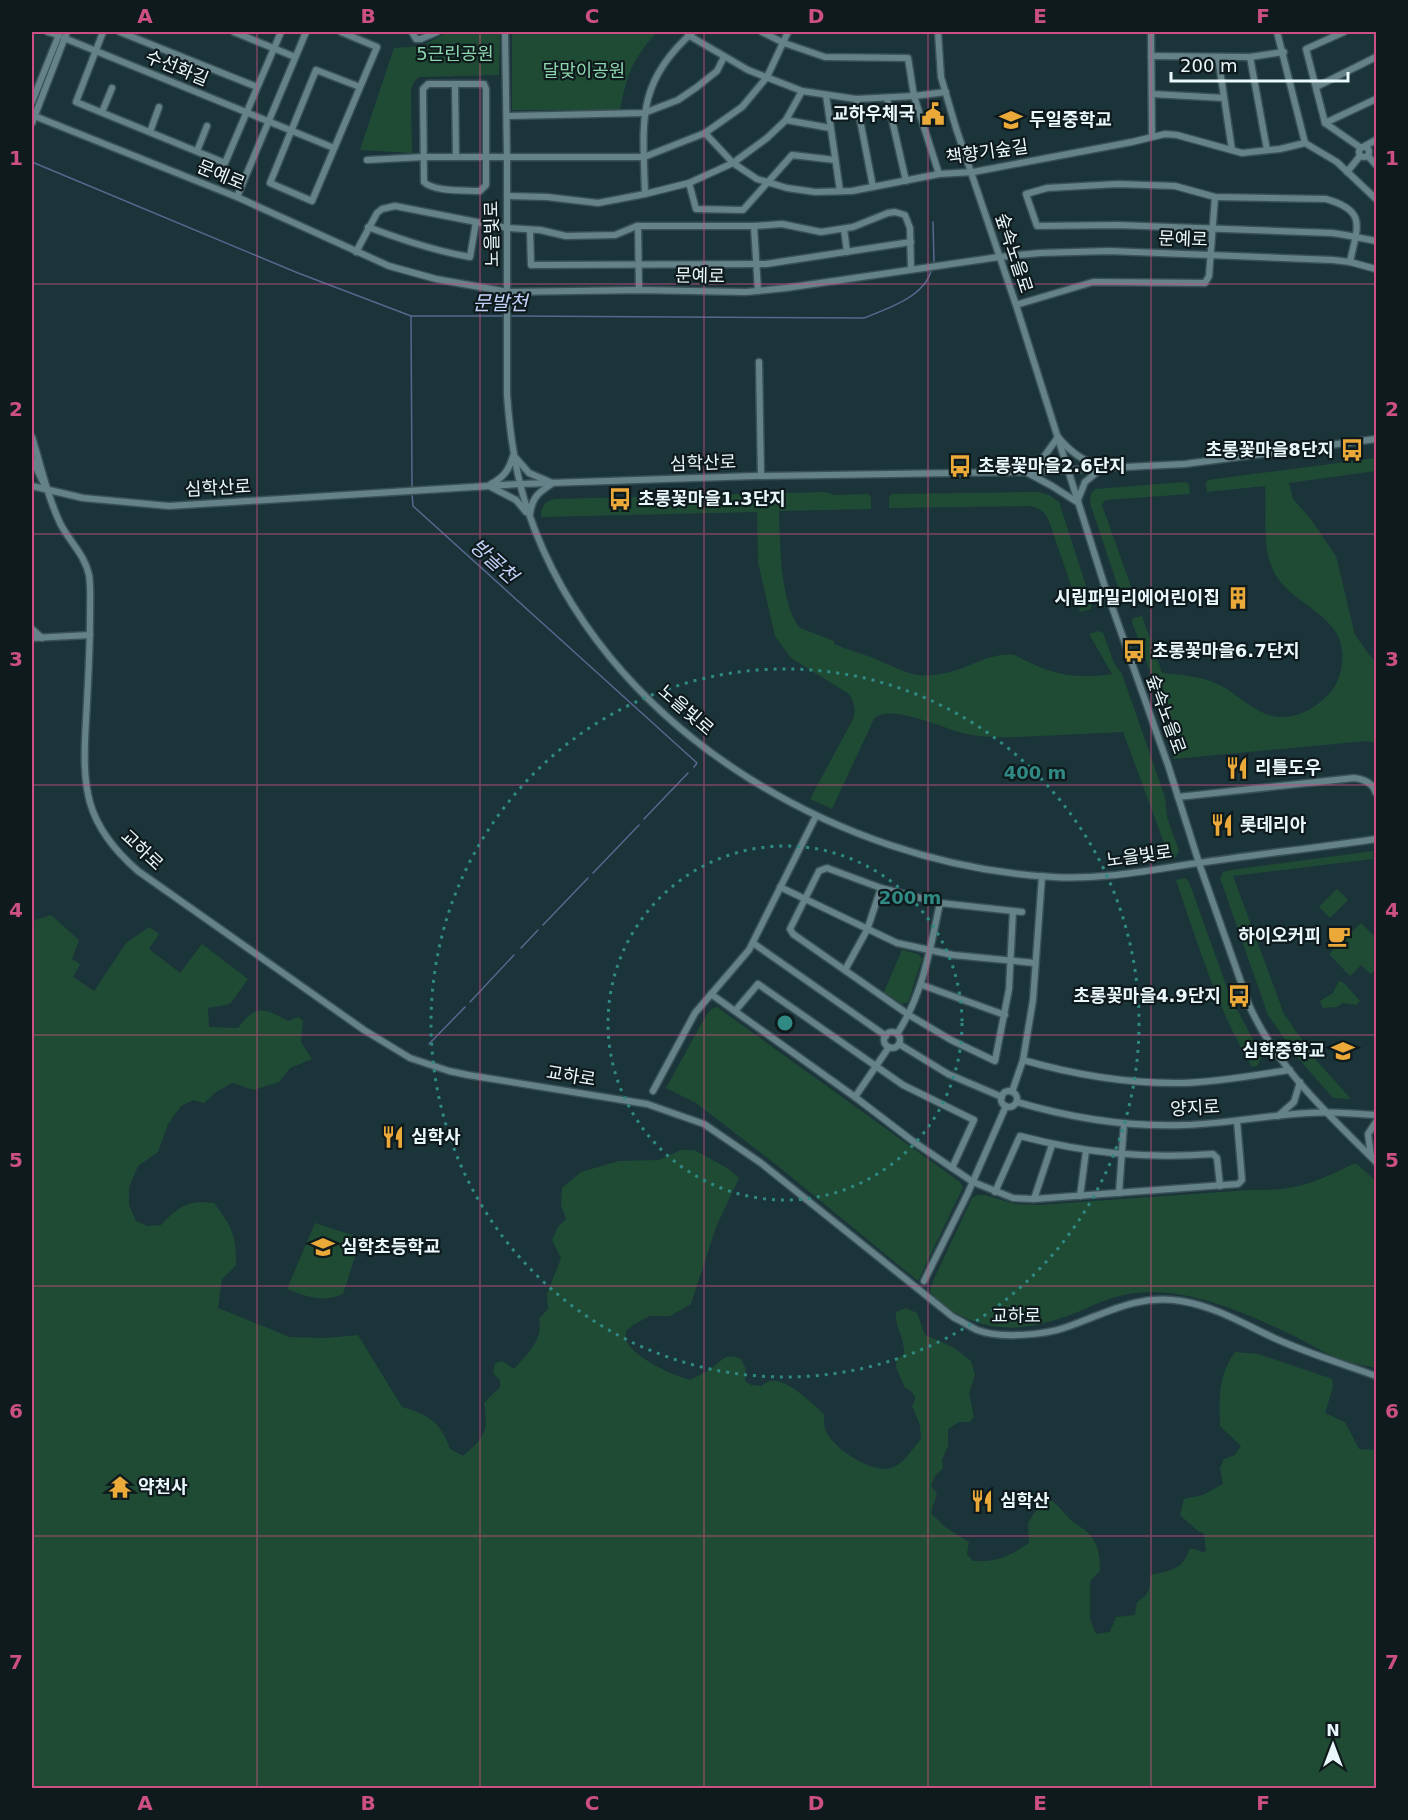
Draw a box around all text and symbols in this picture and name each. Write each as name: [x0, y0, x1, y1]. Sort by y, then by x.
text: A: [137, 4, 153, 28]
text: B: [360, 4, 376, 28]
text: C: [585, 4, 599, 28]
text: D: [808, 4, 824, 28]
text: E: [1033, 4, 1047, 28]
text: F: [1256, 4, 1270, 28]
park label: 5근린공원: [416, 43, 494, 64]
street label: 수선화길: [143, 45, 212, 90]
scale bar: [1171, 45, 1348, 83]
text: 200 m: [1180, 55, 1238, 76]
park label: 달맞이공원: [543, 60, 625, 81]
public building icon: 교하우체국: [920, 101, 946, 127]
place label: 교하우체국: [832, 103, 915, 124]
school or university icon: 두일중학교: [998, 107, 1024, 133]
place label: 두일중학교: [1029, 109, 1112, 130]
street label: 책향기숲길: [944, 135, 1029, 168]
text: 1: [9, 146, 23, 170]
text: 1: [1385, 146, 1399, 170]
street label: 문예로: [194, 155, 248, 194]
street label: 노을빛로: [480, 201, 503, 267]
street label: 숲속노을로: [992, 210, 1037, 295]
street label: 문예로: [1158, 227, 1208, 250]
street label: 문예로: [675, 265, 725, 286]
water label: 문발천: [472, 291, 530, 315]
text: 2: [9, 397, 23, 421]
text: 2: [1385, 397, 1399, 421]
bus stop icon: 초롱꽃마을8단지: [1339, 437, 1365, 463]
place label: 초롱꽃마을8단지: [1206, 439, 1334, 460]
street label: 심학산로: [670, 451, 736, 474]
bus stop icon: 초롱꽃마을2.6단지: [947, 453, 973, 479]
place label: 초롱꽃마을2.6단지: [978, 455, 1126, 476]
street label: 심학산로: [184, 475, 252, 500]
bus stop icon: 초롱꽃마을1.3단지: [607, 486, 633, 512]
place label: 초롱꽃마을1.3단지: [638, 488, 786, 509]
water label: 방골천: [465, 534, 524, 590]
building icon: 시립파밀리에어린이집: [1225, 585, 1251, 611]
place label: 시립파밀리에어린이집: [1054, 587, 1220, 608]
bus stop icon: 초롱꽃마을6.7단지: [1121, 638, 1147, 664]
place label: 초롱꽃마을6.7단지: [1152, 640, 1300, 661]
text: 3: [9, 647, 23, 671]
text: 3: [1385, 647, 1399, 671]
street label: 숲속노을로: [1142, 671, 1190, 756]
street label: 노을빛로: [654, 680, 718, 739]
restaurant icon: 리틀도우: [1224, 755, 1250, 781]
place label: 리틀도우: [1255, 757, 1321, 778]
text: 400 m: [1004, 762, 1066, 783]
restaurant icon: 롯데리아: [1209, 812, 1235, 838]
place label: 롯데리아: [1240, 814, 1307, 835]
street label: 교하로: [117, 825, 168, 874]
street label: 노을빛로: [1105, 840, 1173, 871]
text: 200 m: [879, 887, 941, 908]
text: 4: [9, 898, 23, 922]
text: 4: [1385, 898, 1399, 922]
cafe icon: 하이오커피: [1326, 923, 1352, 949]
place label: 하이오커피: [1238, 925, 1321, 946]
bus stop icon: 초롱꽃마을4.9단지: [1226, 983, 1252, 1009]
place label: 초롱꽃마을4.9단지: [1073, 985, 1221, 1006]
centre of rings: [775, 1013, 795, 1033]
school or university icon: 심학중학교: [1330, 1038, 1356, 1064]
place label: 심학중학교: [1242, 1040, 1325, 1061]
street label: 교하로: [545, 1061, 597, 1090]
street label: 양지로: [1170, 1096, 1220, 1119]
restaurant icon: 심학사: [380, 1124, 406, 1150]
place label: 심학사: [411, 1126, 461, 1147]
text: 5: [9, 1148, 23, 1172]
text: 5: [1385, 1148, 1399, 1172]
school or university icon: 심학초등학교: [310, 1234, 336, 1260]
place label: 심학초등학교: [341, 1236, 440, 1257]
street label: 교하로: [991, 1305, 1041, 1326]
text: 6: [9, 1399, 23, 1423]
text: 6: [1385, 1399, 1399, 1423]
temple icon: 약천사: [107, 1474, 133, 1500]
place label: 약천사: [138, 1476, 188, 1497]
restaurant icon: 심학산: [969, 1488, 995, 1514]
place label: 심학산: [1000, 1490, 1050, 1511]
text: 7: [9, 1650, 23, 1674]
text: 7: [1385, 1650, 1399, 1674]
north arrow: [1303, 1715, 1363, 1775]
text: N: [1326, 1721, 1340, 1740]
text: A: [137, 1791, 153, 1815]
text: B: [360, 1791, 376, 1815]
text: C: [585, 1791, 599, 1815]
text: D: [808, 1791, 824, 1815]
text: E: [1033, 1791, 1047, 1815]
text: F: [1256, 1791, 1270, 1815]

